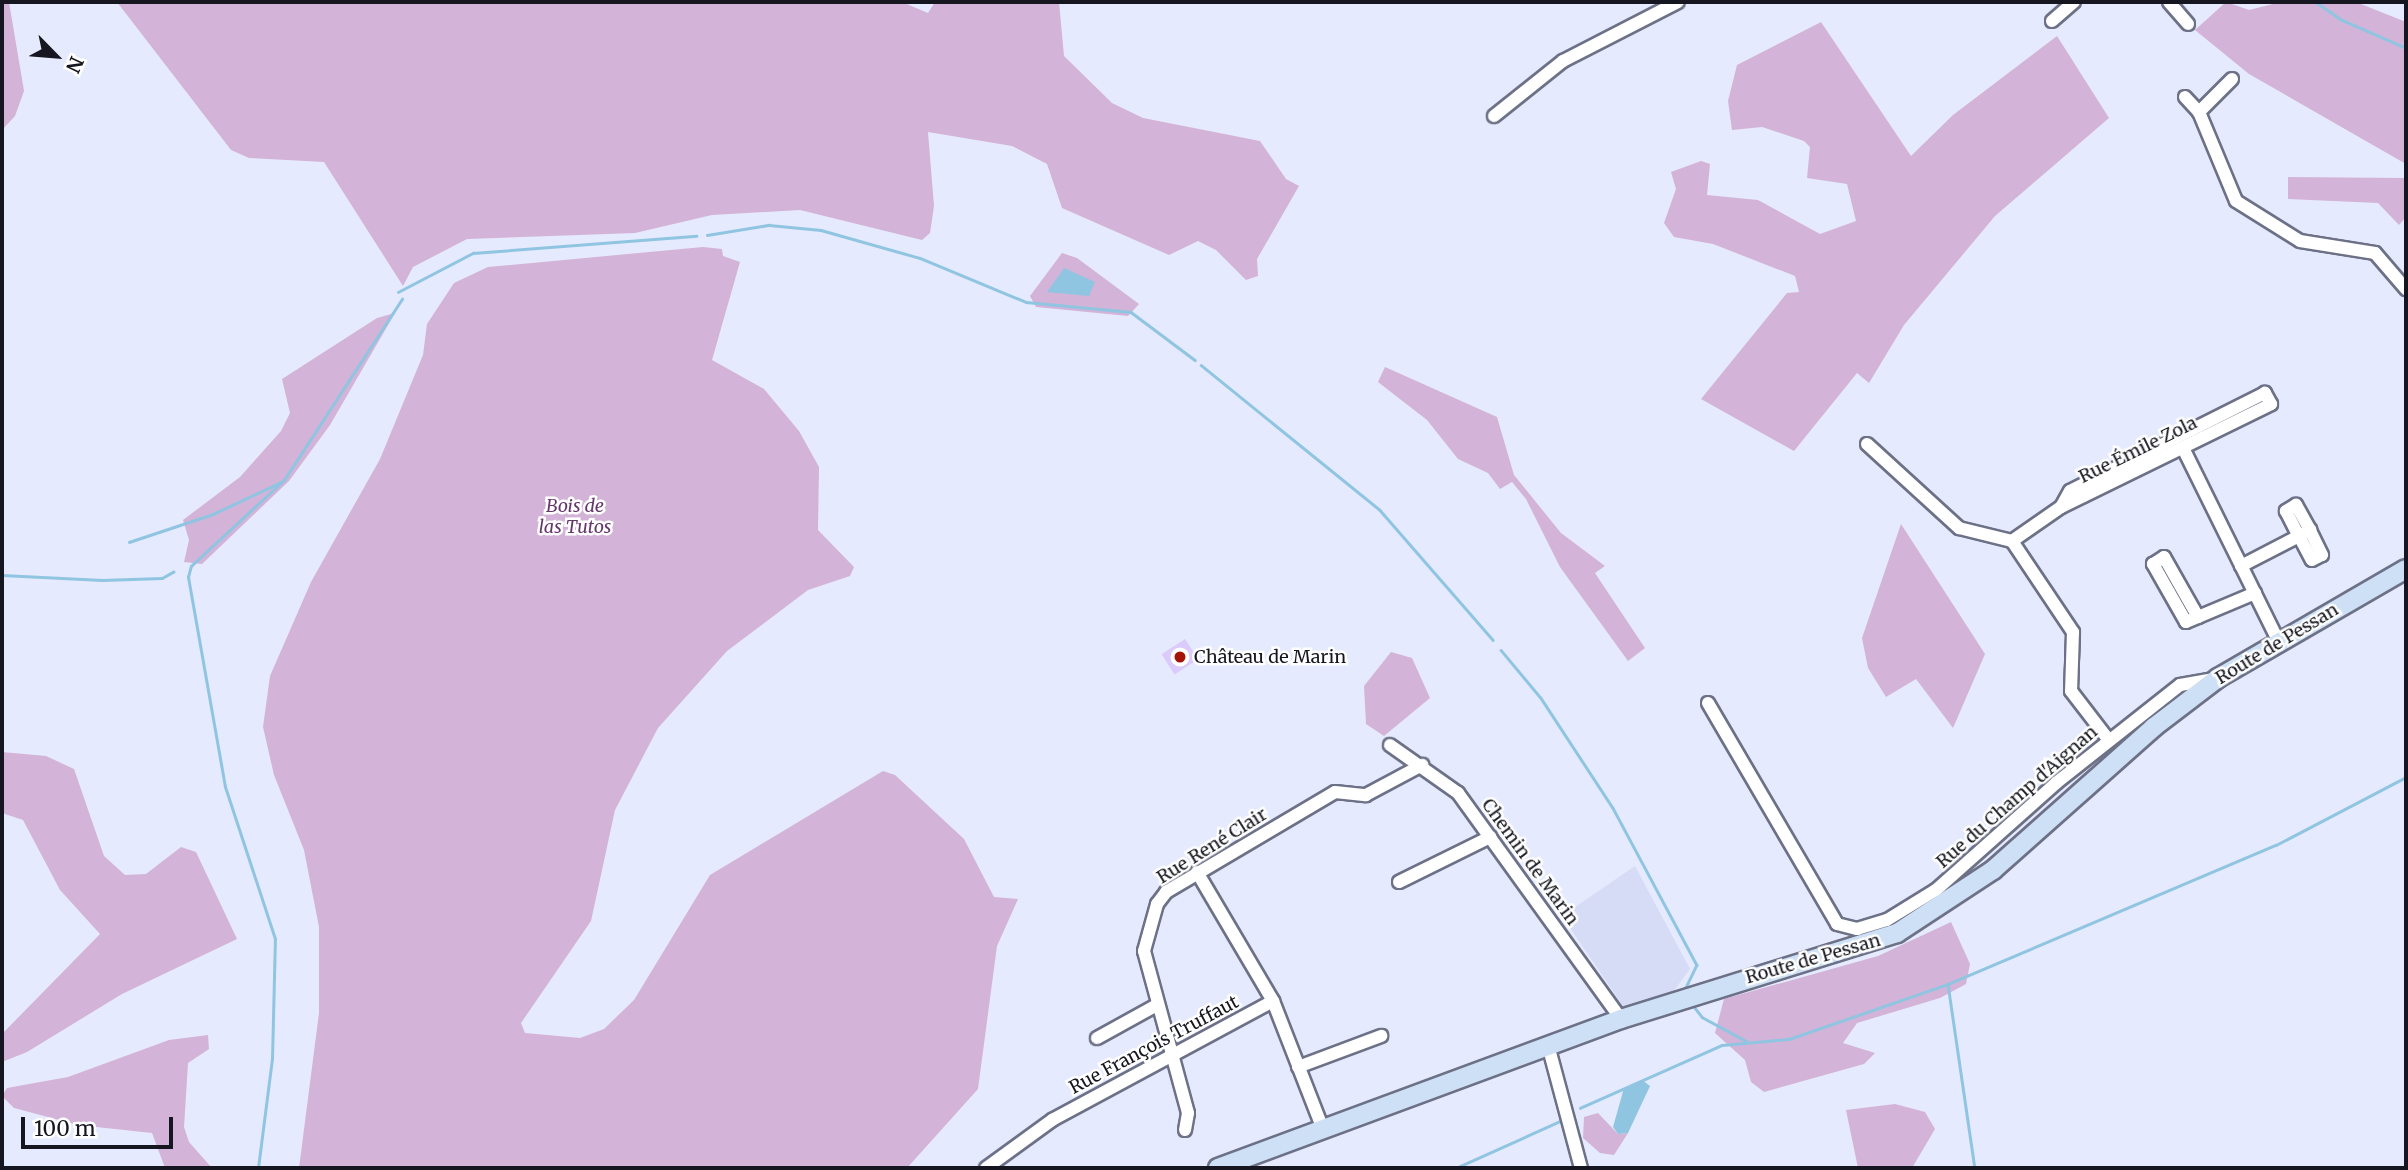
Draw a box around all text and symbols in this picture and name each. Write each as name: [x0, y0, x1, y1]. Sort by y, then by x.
north arrow: [21, 21, 91, 91]
text: N: [61, 53, 89, 77]
street label: Rue Émile Zola: [2075, 412, 2201, 488]
park label: Bois de las Tutos: [539, 496, 611, 538]
street label: Route de Pessan: [2212, 599, 2342, 689]
place label: Château de Marin: [1194, 646, 1346, 668]
marker: Château de Marin: [1172, 649, 1188, 665]
street label: Rue du Champ d'Aignan: [1932, 721, 2102, 873]
street label: Chemin de Marin: [1477, 795, 1583, 929]
street label: Rue René Clair: [1153, 804, 1271, 888]
street label: Route de Pessan: [1743, 929, 1883, 989]
street label: Rue François Truffaut: [1066, 991, 1242, 1099]
scale bar: [24, 1104, 177, 1148]
text: 100 m: [34, 1115, 96, 1142]

